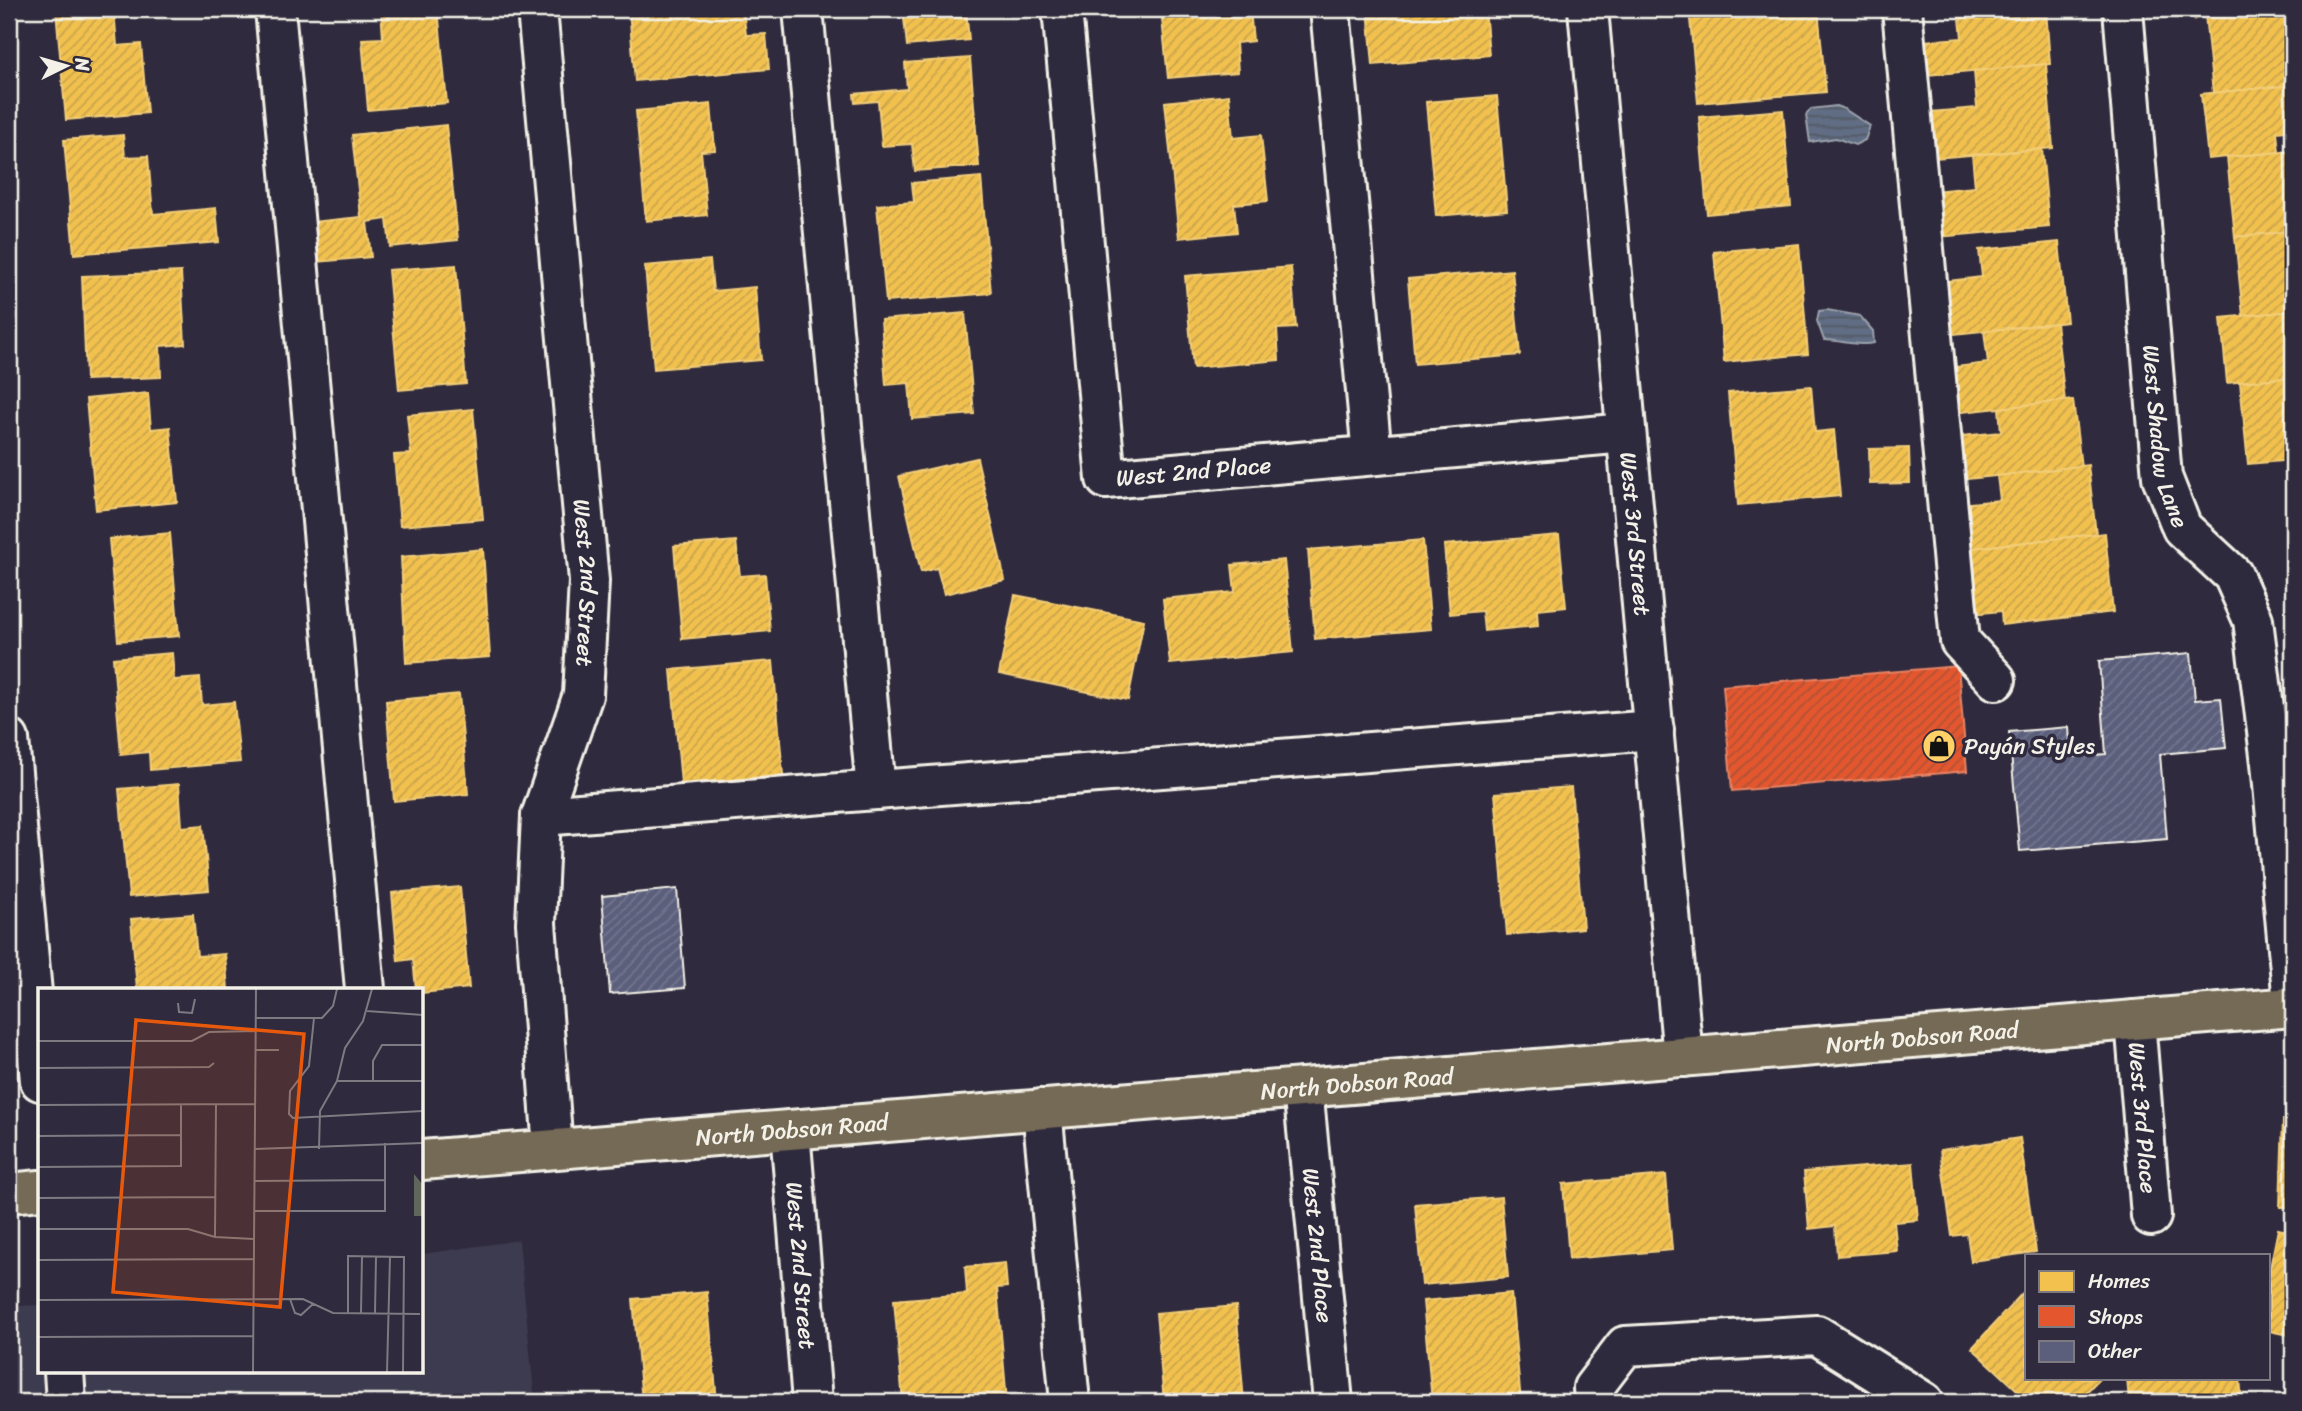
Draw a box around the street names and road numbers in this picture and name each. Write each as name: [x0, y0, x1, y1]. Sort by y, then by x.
street label: West Shadow Lane: [2131, 343, 2201, 534]
street label: West 2nd Place: [1114, 444, 1273, 499]
street label: West 3rd Street: [1608, 450, 1663, 617]
street label: West 2nd Street: [561, 497, 609, 667]
street label: North Dobson Road: [1824, 1009, 2022, 1066]
street label: West 3rd Place: [2116, 1040, 2170, 1195]
street label: North Dobson Road: [1259, 1055, 1457, 1112]
street label: North Dobson Road: [694, 1101, 892, 1158]
street label: West 2nd Place: [1290, 1166, 1346, 1325]
street label: West 2nd Street: [774, 1180, 828, 1351]

